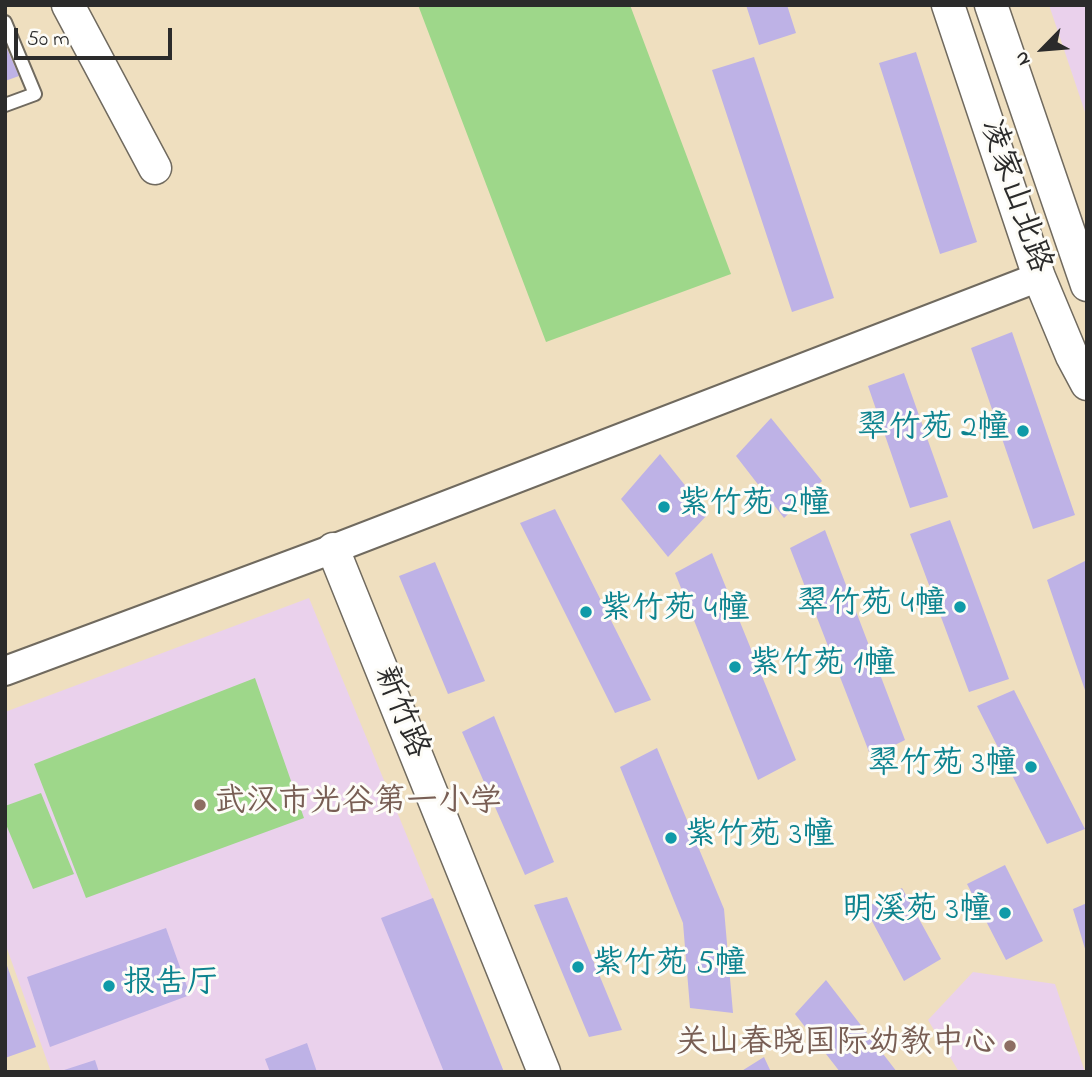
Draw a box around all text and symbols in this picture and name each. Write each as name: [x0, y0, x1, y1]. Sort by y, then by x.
scale bar: [18, 14, 175, 58]
north arrow: [1008, 14, 1078, 84]
text: 50 m: [27, 25, 70, 55]
text: N: [1009, 47, 1038, 70]
street label: 凌家山北路: [969, 115, 1057, 279]
place label: 翠竹苑 2幢: [857, 412, 1009, 450]
marker: 翠竹苑 2幢: [1015, 423, 1031, 439]
place label: 紫竹苑 2幢: [678, 488, 830, 526]
marker: 紫竹苑 2幢: [656, 499, 672, 515]
place label: 翠竹苑 4幢: [797, 588, 946, 626]
place label: 紫竹苑 4幢: [600, 593, 749, 631]
marker: 翠竹苑 4幢: [952, 599, 968, 615]
marker: 紫竹苑 4幢: [578, 604, 594, 620]
place label: 紫竹苑 1幢: [749, 648, 895, 686]
marker: 紫竹苑 1幢: [727, 659, 743, 675]
street label: 新竹路: [363, 661, 435, 765]
place label: 翠竹苑 3幢: [868, 748, 1017, 786]
marker: 翠竹苑 3幢: [1023, 759, 1039, 775]
place label: 武汉市光谷第一小学: [214, 786, 502, 824]
marker: 武汉市光谷第一小学: [192, 797, 208, 813]
place label: 紫竹苑 3幢: [685, 819, 834, 857]
marker: 紫竹苑 3幢: [663, 830, 679, 846]
place label: 明溪苑 3幢: [842, 894, 991, 932]
marker: 明溪苑 3幢: [997, 905, 1013, 921]
place label: 紫竹苑 5幢: [592, 948, 746, 986]
marker: 紫竹苑 5幢: [570, 959, 586, 975]
place label: 报告厅: [123, 967, 219, 1005]
marker: 报告厅: [101, 978, 117, 994]
place label: 关山春晓国际幼教中心: [676, 1027, 996, 1065]
marker: 关山春晓国际幼教中心: [1002, 1038, 1018, 1054]

